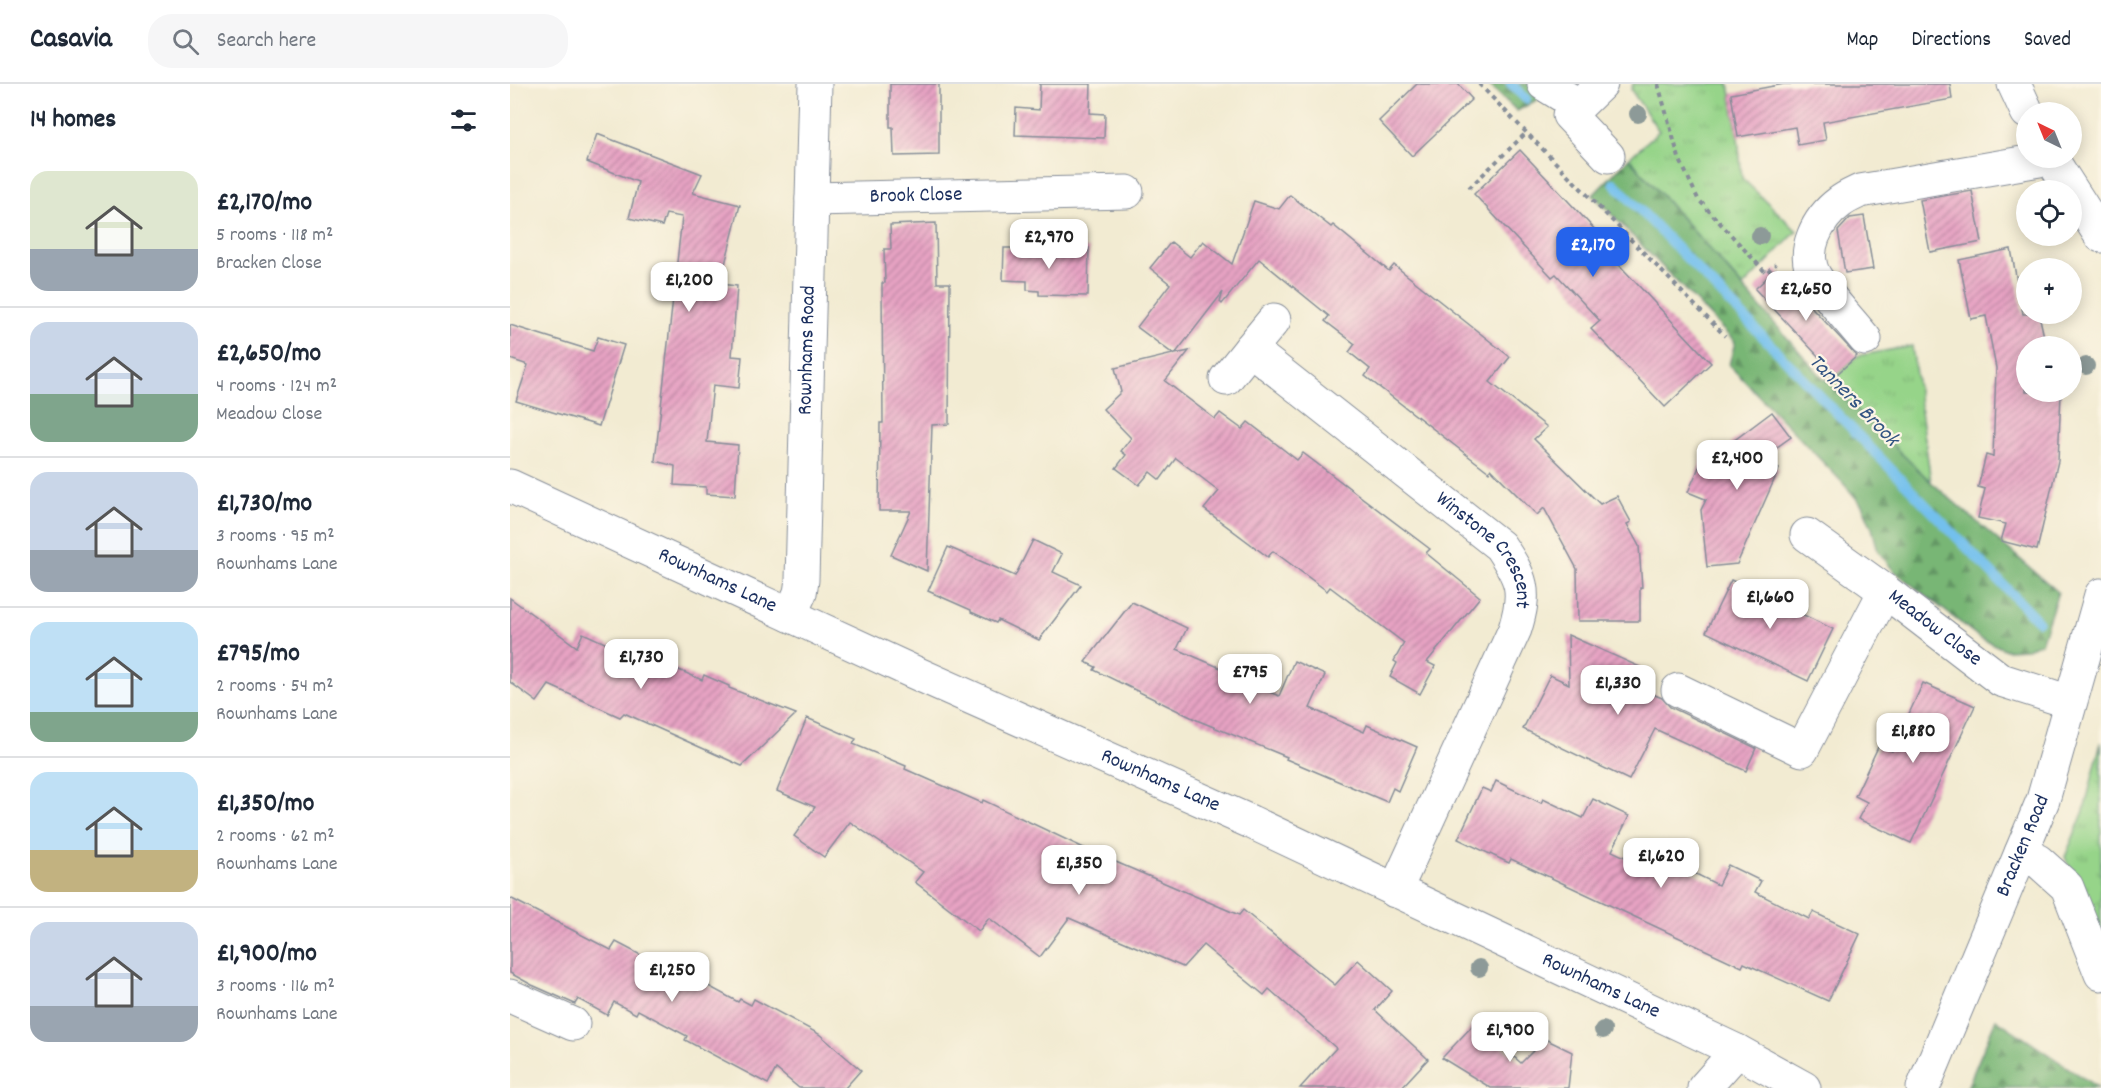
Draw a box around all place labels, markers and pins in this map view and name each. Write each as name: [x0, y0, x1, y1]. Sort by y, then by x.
pin: £2,970: [1000, 219, 1098, 270]
pin: £2,170: [1544, 227, 1642, 278]
pin: £1,200: [640, 262, 738, 313]
pin: £2,650: [1757, 271, 1855, 322]
pin: £2,400: [1688, 440, 1786, 491]
pin: £1,660: [1721, 579, 1819, 630]
pin: £1,730: [592, 639, 690, 690]
pin: £795: [1214, 654, 1286, 705]
pin: £1,330: [1569, 665, 1667, 716]
pin: £1,880: [1864, 713, 1962, 764]
pin: £1,620: [1612, 838, 1710, 889]
pin: £1,350: [1030, 845, 1128, 896]
pin: £1,250: [623, 952, 721, 1003]
pin: £1,900: [1461, 1012, 1559, 1063]

